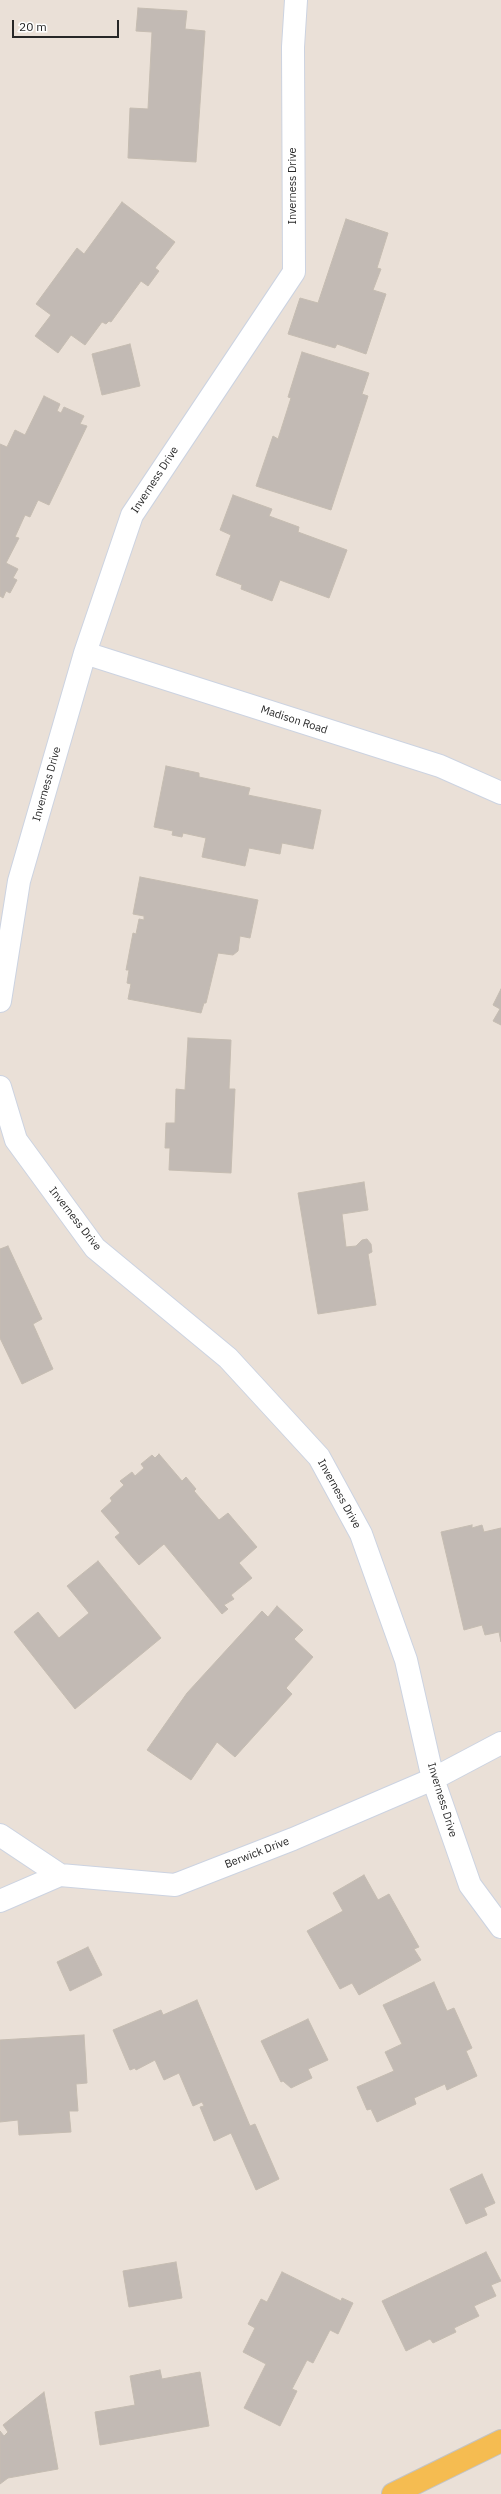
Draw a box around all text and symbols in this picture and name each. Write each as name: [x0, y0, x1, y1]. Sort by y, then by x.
scale bar: [14, 12, 121, 38]
text: 20 m: [19, 19, 47, 34]
street label: Inverness Drive: [286, 147, 300, 225]
street label: Inverness Drive: [128, 444, 182, 516]
street label: Madison Road: [259, 703, 329, 737]
street label: Inverness Drive: [30, 745, 64, 823]
street label: Inverness Drive: [46, 1185, 104, 1253]
street label: Inverness Drive: [315, 1457, 363, 1531]
street label: Inverness Drive: [424, 1761, 460, 1839]
street label: Berwick Drive: [223, 1835, 291, 1871]

